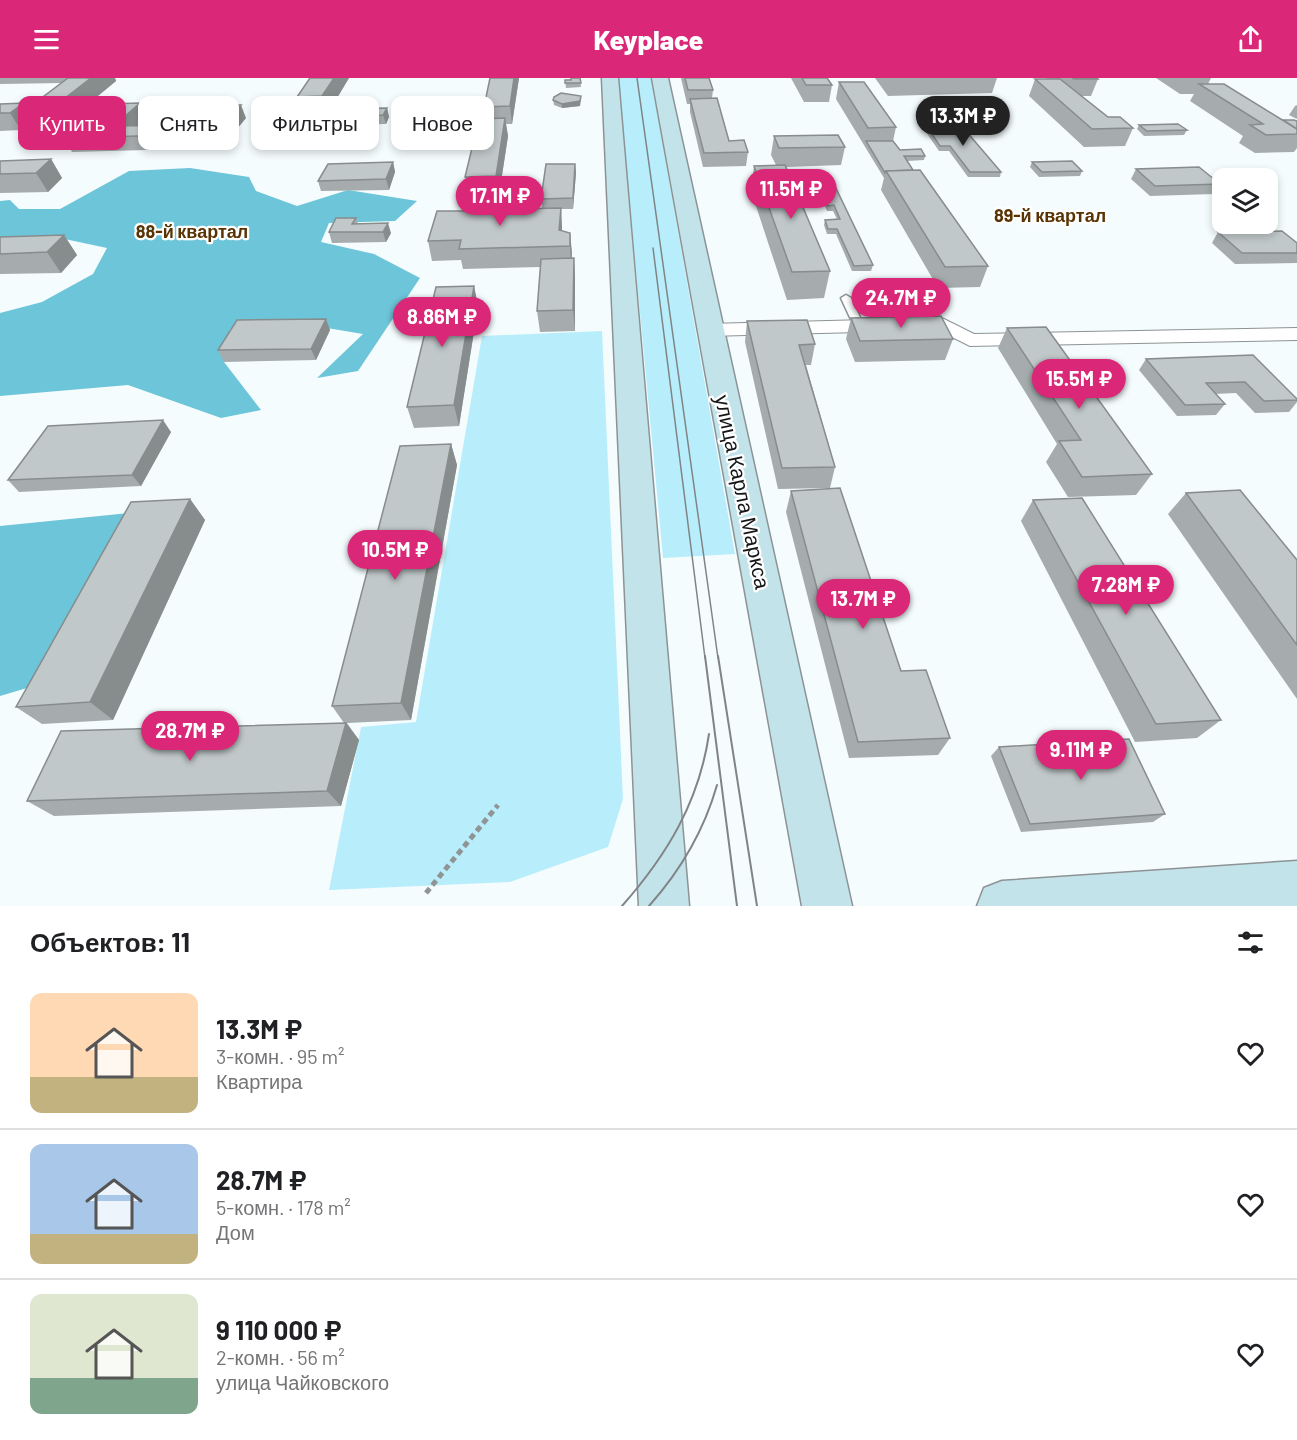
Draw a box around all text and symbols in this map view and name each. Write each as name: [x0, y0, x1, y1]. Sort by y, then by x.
icon: menu: [30, 23, 63, 56]
text: Keyplace: [594, 23, 703, 55]
icon: share: [1234, 23, 1267, 56]
chip: Купить: [18, 96, 126, 150]
chip: Снять: [138, 96, 239, 150]
chip: Фильтры: [251, 96, 379, 150]
chip: Новое: [391, 96, 494, 150]
pin: 13.3M ₽: [908, 96, 1018, 147]
text: 13.3M ₽: [930, 103, 996, 127]
map controls: [1212, 168, 1278, 234]
button: layers: [1212, 168, 1278, 234]
pin: 11.5M ₽: [736, 169, 846, 220]
pin: 17.1M ₽: [445, 176, 555, 227]
text: 11.5M ₽: [760, 176, 822, 200]
text: 17.1M ₽: [470, 183, 530, 207]
district label: 89-й квартал: [994, 204, 1106, 226]
district label: 88-й квартал: [136, 220, 248, 242]
pin: 24.7M ₽: [846, 278, 956, 329]
text: 24.7M ₽: [866, 285, 936, 309]
pin: 8.86M ₽: [387, 297, 497, 348]
text: 8.86M ₽: [407, 304, 477, 328]
pin: 15.5M ₽: [1024, 359, 1134, 410]
text: 15.5M ₽: [1046, 366, 1112, 390]
street label: улица Карла Маркса: [711, 392, 776, 591]
pin: 10.5M ₽: [340, 530, 450, 581]
text: 10.5M ₽: [362, 537, 428, 561]
pin: 7.28M ₽: [1071, 565, 1181, 616]
text: 7.28M ₽: [1092, 572, 1160, 596]
pin: 13.7M ₽: [808, 579, 918, 630]
text: 13.7M ₽: [830, 586, 896, 610]
pin: 28.7M ₽: [135, 711, 245, 762]
text: 28.7M ₽: [155, 718, 225, 742]
pin: 9.11M ₽: [1026, 730, 1136, 781]
text: 9.11M ₽: [1050, 737, 1112, 761]
text: Объектов: 11: [30, 926, 190, 957]
icon: filters: [1234, 926, 1267, 959]
text: 13.3M ₽: [216, 1013, 302, 1044]
icon: home: [78, 1017, 150, 1089]
icon: heart: [1234, 1037, 1267, 1070]
text: 3-комн. · 95 m²: [216, 1044, 345, 1068]
text: Квартира: [216, 1069, 302, 1093]
text: 28.7M ₽: [216, 1164, 307, 1195]
icon: home: [78, 1168, 150, 1240]
icon: heart: [1234, 1188, 1267, 1221]
text: 5-комн. · 178 m²: [216, 1195, 351, 1219]
text: Дом: [216, 1220, 255, 1244]
text: 9 110 000 ₽: [216, 1314, 342, 1345]
icon: home: [78, 1318, 150, 1390]
icon: heart: [1234, 1338, 1267, 1371]
text: 2-комн. · 56 m²: [216, 1345, 345, 1369]
text: улица Чайковского: [216, 1370, 389, 1394]

